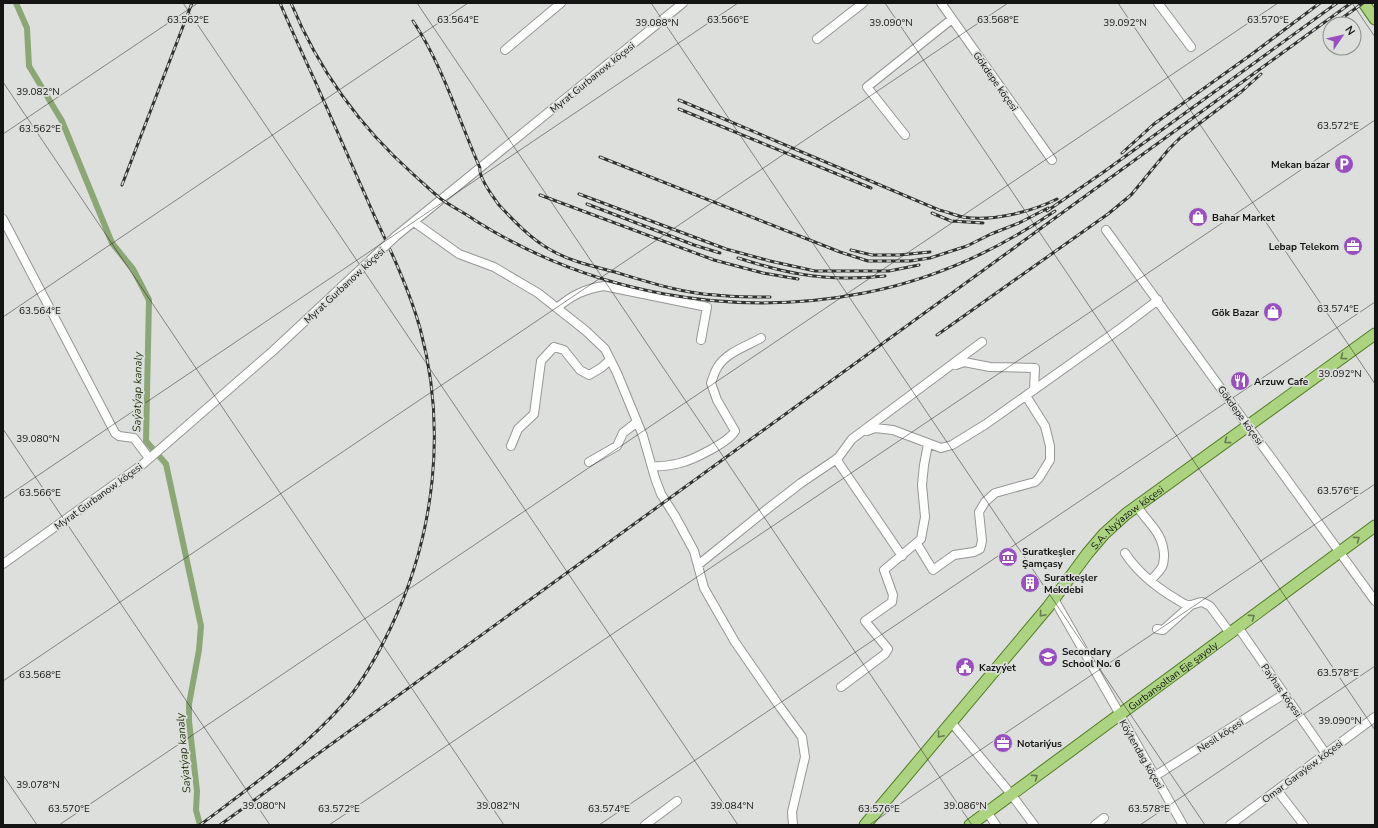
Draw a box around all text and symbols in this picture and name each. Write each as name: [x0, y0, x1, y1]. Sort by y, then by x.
text: 63.562°E: [167, 13, 209, 27]
text: 63.564°E: [437, 13, 479, 27]
text: 63.566°E: [707, 13, 749, 27]
text: 63.568°E: [977, 13, 1019, 27]
text: 63.570°E: [1247, 13, 1289, 27]
text: 39.088°N: [635, 16, 679, 30]
text: 39.090°N: [869, 16, 913, 30]
text: 39.092°N: [1103, 16, 1147, 30]
north arrow: [1322, 16, 1362, 56]
text: N: [1341, 23, 1358, 38]
street label: Myrat Gurbanow köçesi: [547, 39, 638, 116]
street label: Gökdepe köçesi: [969, 49, 1021, 114]
text: 39.082°N: [16, 85, 60, 99]
text: 63.572°E: [1317, 119, 1359, 133]
text: 63.562°E: [19, 122, 61, 136]
parking icon: Mekan bazar: [1333, 153, 1355, 175]
place label: Mekan bazar: [1271, 158, 1330, 172]
shop icon: Bahar Market: [1187, 206, 1209, 228]
place label: Bahar Market: [1212, 211, 1275, 225]
office icon: Lebap Telekom: [1342, 235, 1364, 257]
place label: Lebap Telekom: [1269, 240, 1339, 254]
street label: Myrat Gurbanow köçesi: [301, 245, 388, 327]
shop icon: Gök Bazar: [1262, 301, 1284, 323]
text: 63.574°E: [1317, 302, 1359, 316]
text: 63.564°E: [19, 304, 61, 318]
place label: Gök Bazar: [1211, 306, 1259, 320]
water label: Saýatýap kanaly: [129, 351, 146, 432]
one-way arrow: [1341, 352, 1348, 359]
text: 39.092°N: [1318, 367, 1362, 381]
restaurant icon: Arzuw Cafe: [1229, 370, 1251, 392]
place label: Arzuw Cafe: [1254, 375, 1309, 389]
street label: Gökdepe köçesi: [1214, 383, 1266, 448]
text: 39.080°N: [16, 432, 60, 446]
one-way arrow: [1224, 436, 1231, 443]
street label: Myrat Gurbanow köçesi: [52, 460, 145, 534]
street label: S.A. Nyýazow köçesi: [1088, 483, 1167, 553]
text: 63.576°E: [1317, 484, 1359, 498]
text: 63.566°E: [19, 486, 61, 500]
one-way arrow: [1352, 537, 1359, 544]
place label: Suratkeşler Şamçasy: [1022, 545, 1075, 571]
museum icon: Suratkeşler Şamçasy: [997, 546, 1019, 568]
place label: Suratkeşler Mekdebi: [1044, 571, 1097, 597]
building icon: Suratkeşler Mekdebi: [1019, 572, 1041, 594]
one-way arrow: [1039, 610, 1046, 617]
one-way arrow: [1248, 614, 1255, 621]
street label: Gurbansoltan Eje şayoly: [1126, 638, 1222, 714]
place label: Secondary School No. 6: [1062, 645, 1121, 671]
school or university icon: Secondary School No. 6: [1037, 646, 1059, 668]
public building icon: Kazyýet: [954, 656, 976, 678]
place label: Kazyýet: [979, 661, 1016, 675]
street label: Paýhas köçesi: [1258, 661, 1305, 720]
text: 63.578°E: [1317, 666, 1359, 680]
text: 63.568°E: [19, 668, 61, 682]
water label: Saýatýap kanaly: [172, 712, 194, 794]
text: 39.090°N: [1318, 714, 1362, 728]
street label: Nesil köçesi: [1195, 716, 1246, 756]
street label: Köýtendag köçesi: [1115, 717, 1167, 792]
one-way arrow: [938, 731, 945, 738]
office icon: Notariýus: [992, 732, 1014, 754]
place label: Notariýus: [1017, 737, 1062, 751]
street label: Omar Garaýew köçesi: [1259, 737, 1346, 807]
one-way arrow: [1030, 775, 1037, 782]
text: 39.078°N: [16, 778, 60, 792]
text: 39.080°N: [242, 799, 286, 813]
text: 39.082°N: [476, 799, 520, 813]
text: 39.084°N: [710, 799, 754, 813]
text: 39.086°N: [943, 799, 987, 813]
text: 63.570°E: [48, 802, 90, 816]
text: 63.572°E: [318, 802, 360, 816]
text: 63.574°E: [588, 802, 630, 816]
text: 63.576°E: [858, 802, 900, 816]
text: 63.578°E: [1128, 802, 1170, 816]

